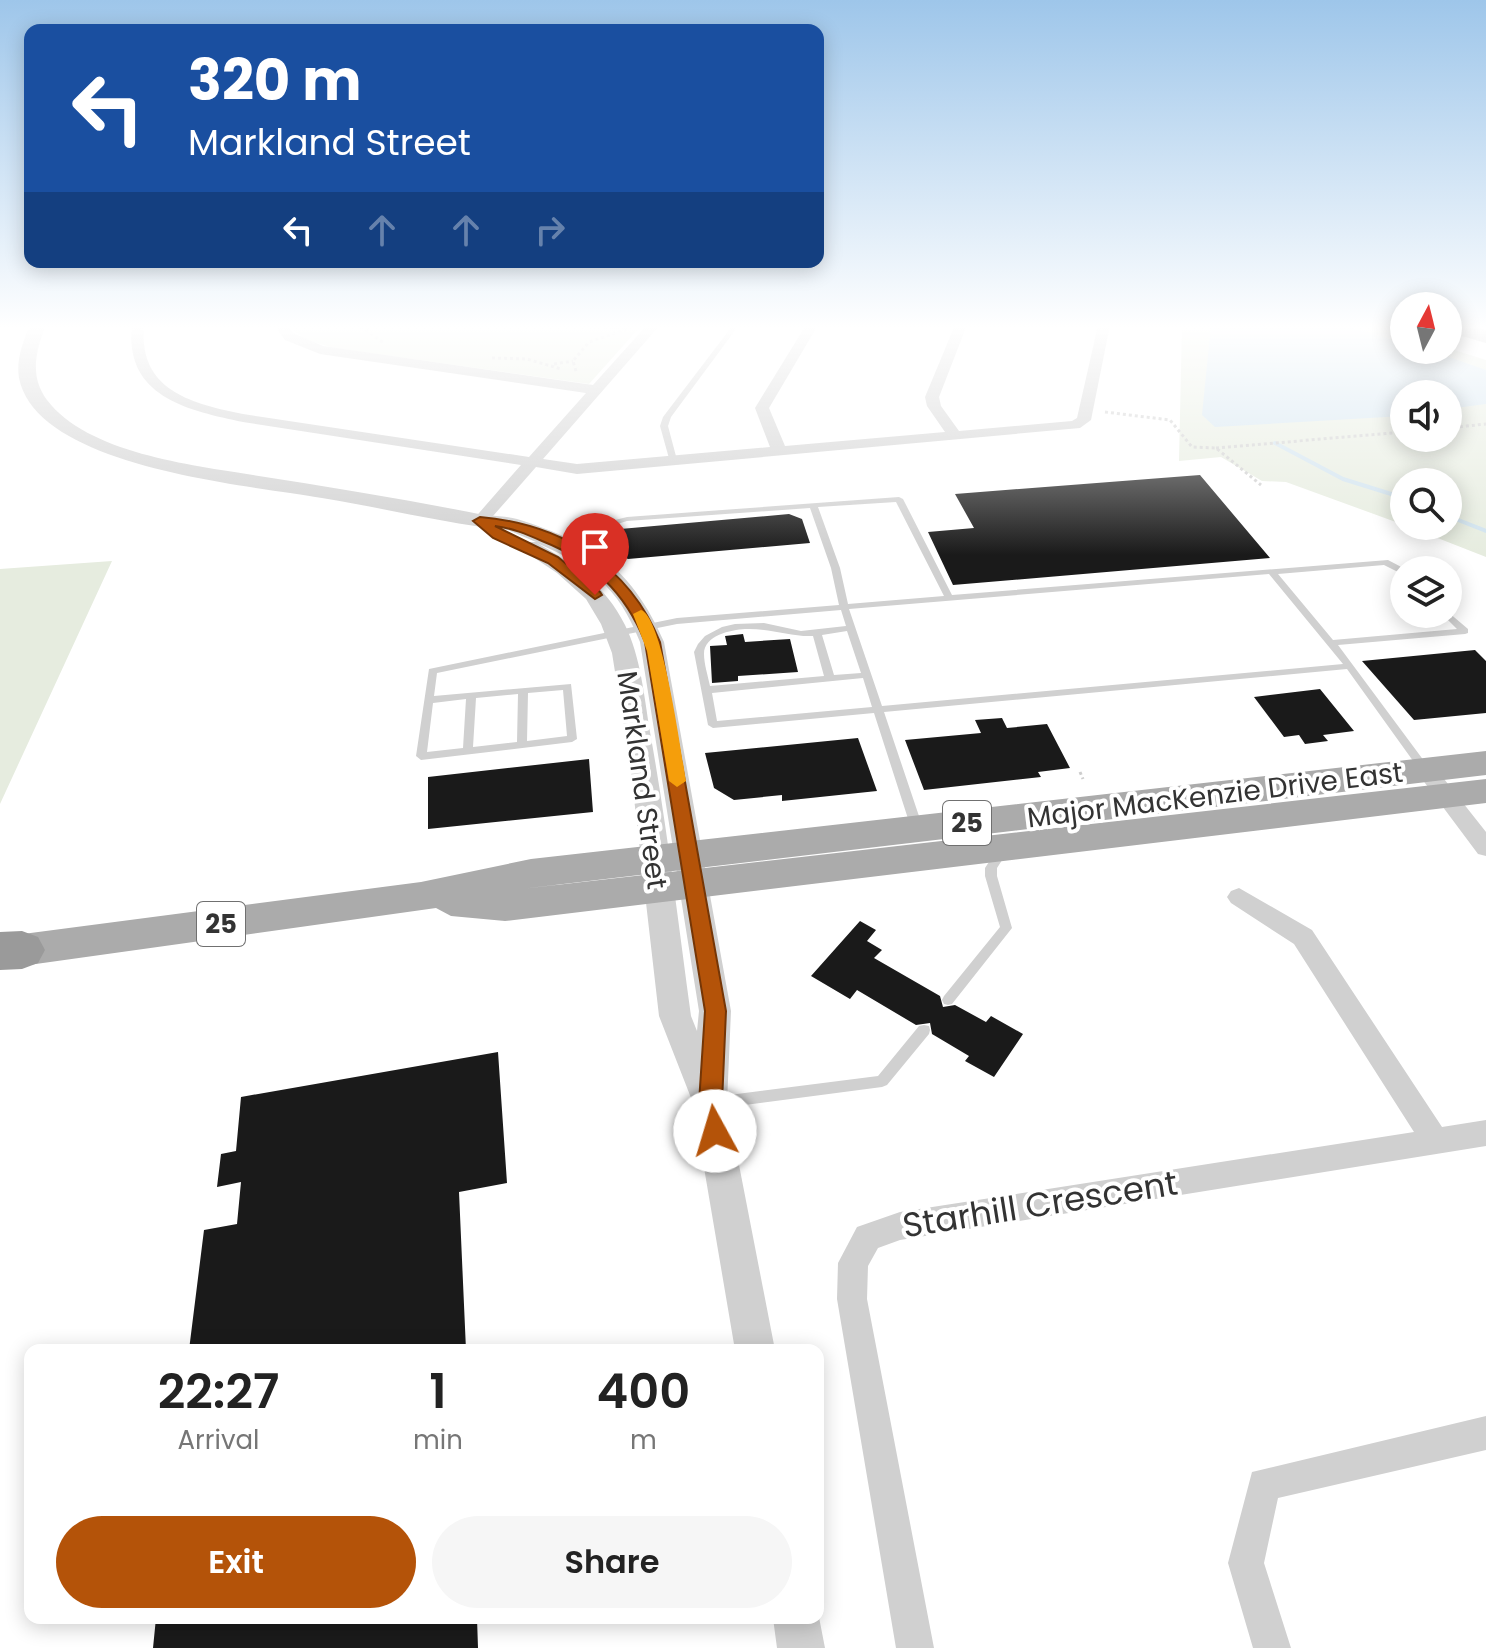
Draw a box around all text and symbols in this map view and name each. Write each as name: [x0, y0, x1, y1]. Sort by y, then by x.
text: 320 m: [188, 41, 362, 120]
icon: left: [56, 56, 160, 160]
text: Markland Street: [188, 117, 471, 168]
icon: left: [276, 208, 320, 252]
icon: ahead: [360, 208, 404, 252]
icon: ahead: [444, 208, 488, 252]
icon: right: [528, 208, 572, 252]
north arrow: [1390, 292, 1462, 364]
map controls: [1390, 292, 1462, 628]
button: sound: [1390, 380, 1462, 452]
button: search: [1390, 468, 1462, 540]
pin: [561, 513, 629, 595]
icon: arrive: [573, 525, 617, 569]
button: layers: [1390, 556, 1462, 628]
street label: Markland Street: [607, 668, 677, 892]
street label: Major MacKenzie Drive East: [1025, 753, 1405, 837]
road number: 25: [943, 801, 991, 845]
road number: 25: [197, 902, 245, 946]
position arrow: [673, 1089, 757, 1173]
street label: Starhill Crescent: [899, 1159, 1181, 1249]
text: 22:27: [158, 1358, 279, 1425]
text: 1: [429, 1358, 447, 1425]
text: 400: [597, 1358, 690, 1425]
text: Arrival: [178, 1422, 259, 1458]
text: min: [413, 1422, 463, 1458]
text: m: [630, 1422, 657, 1458]
button: Exit: [56, 1516, 416, 1608]
button: Share: [432, 1516, 792, 1608]

